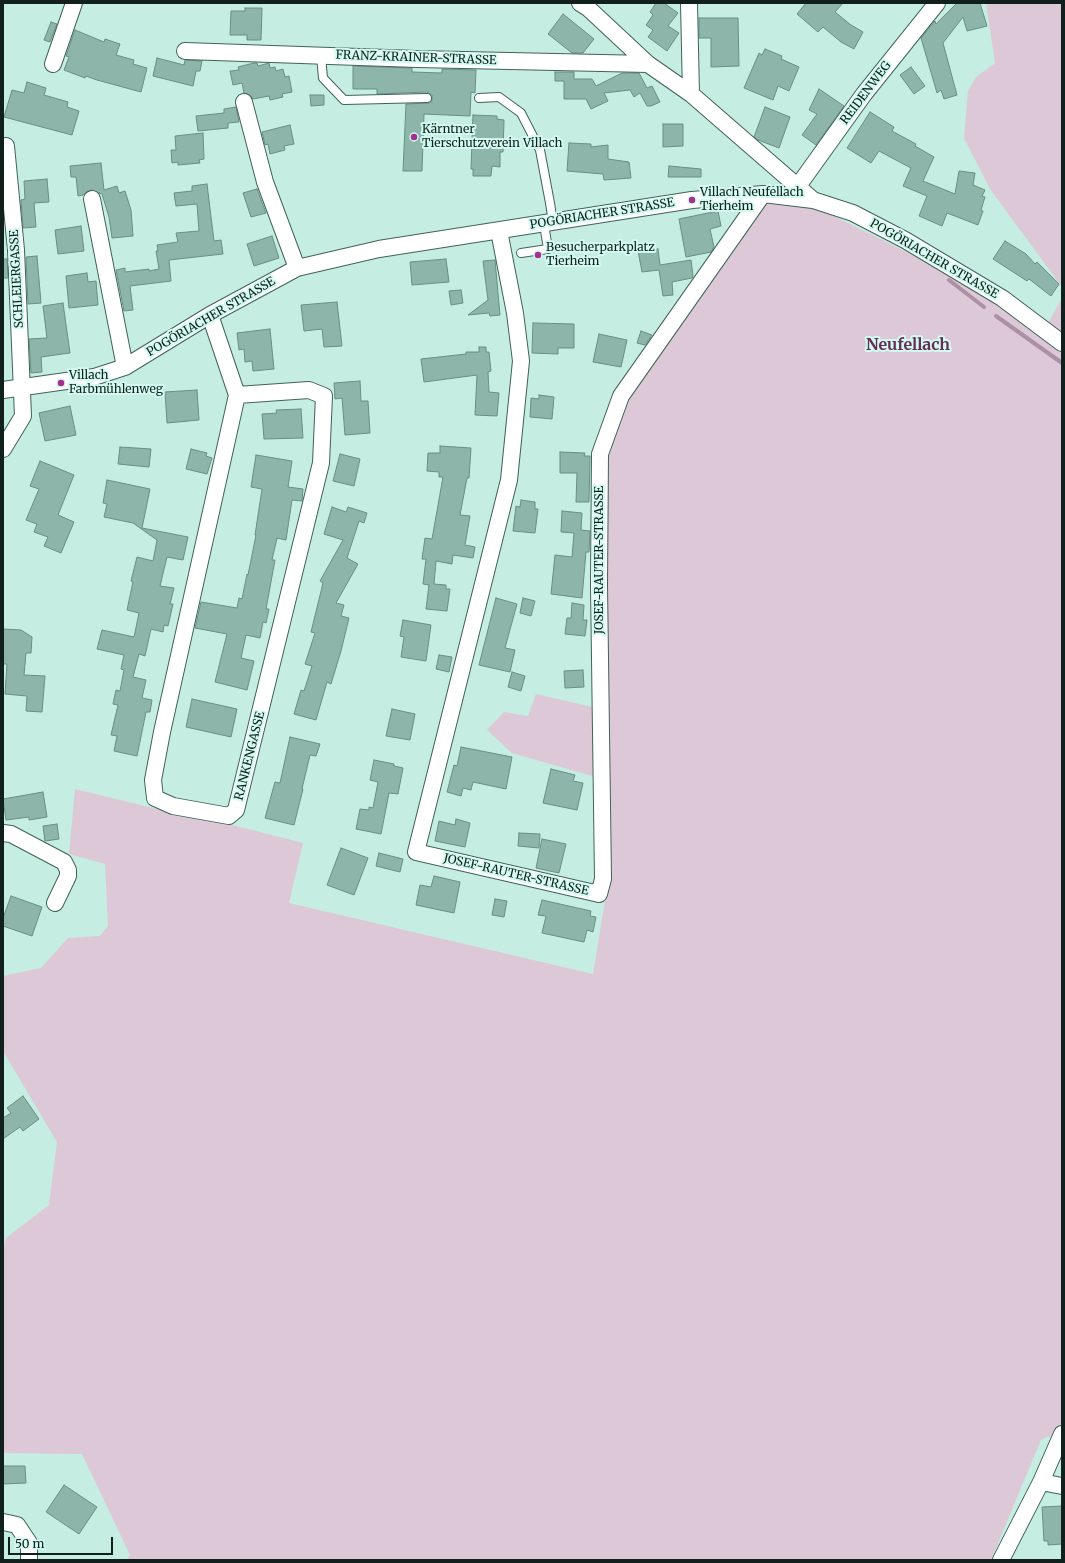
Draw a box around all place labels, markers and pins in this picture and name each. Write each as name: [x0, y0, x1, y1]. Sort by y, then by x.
place label: Kärntner Tierschutzverein Villach: [422, 123, 562, 151]
marker: Kärntner Tierschutzverein Villach: [409, 132, 419, 142]
place label: Villach Neufellach Tierheim: [700, 186, 804, 214]
marker: Villach Neufellach Tierheim: [687, 195, 697, 205]
place label: Besucherparkplatz Tierheim: [546, 241, 655, 269]
marker: Besucherparkplatz Tierheim: [533, 250, 543, 260]
place label: Villach Farbmühlenweg: [69, 369, 163, 397]
marker: Villach Farbmühlenweg: [56, 378, 66, 388]

